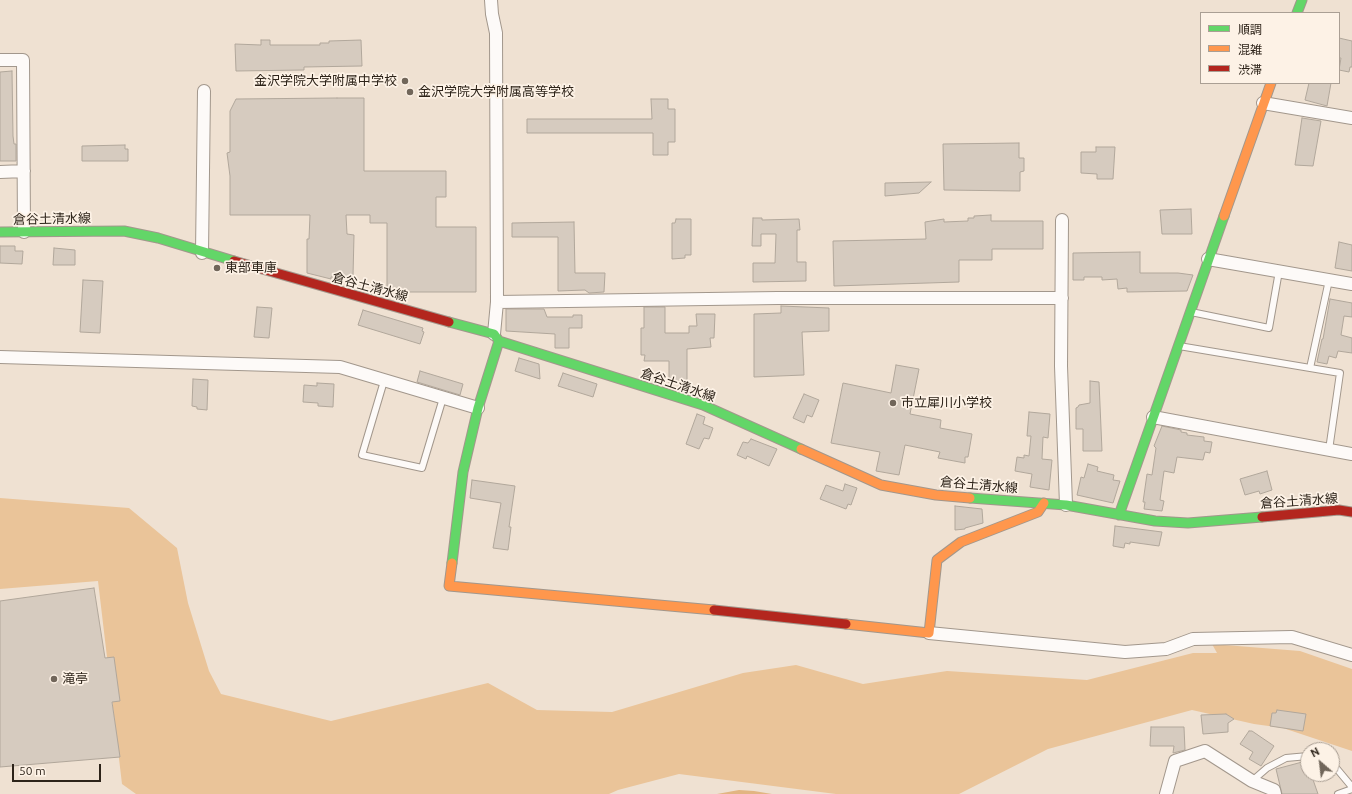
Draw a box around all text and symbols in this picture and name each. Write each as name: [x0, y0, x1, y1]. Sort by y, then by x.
legend: [1200, 12, 1340, 84]
text: 順調: [1238, 23, 1262, 36]
text: 混雑: [1238, 43, 1262, 56]
text: 渋滞: [1238, 63, 1262, 76]
place label: 金沢学院大学附属中学校: [254, 73, 397, 89]
marker: 金沢学院大学附属中学校: [400, 76, 410, 86]
place label: 金沢学院大学附属高等学校: [418, 84, 574, 100]
marker: 金沢学院大学附属高等学校: [405, 87, 415, 97]
street label: 倉谷土清水線: [13, 211, 91, 227]
place label: 東部車庫: [225, 260, 277, 276]
marker: 東部車庫: [212, 263, 222, 273]
street label: 倉谷土清水線: [330, 269, 410, 305]
street label: 倉谷土清水線: [639, 365, 717, 405]
place label: 市立犀川小学校: [901, 395, 992, 411]
marker: 市立犀川小学校: [888, 398, 898, 408]
street label: 倉谷土清水線: [939, 474, 1019, 496]
street label: 倉谷土清水線: [1260, 490, 1338, 512]
place label: 滝亭: [62, 671, 88, 687]
marker: 滝亭: [49, 674, 59, 684]
north arrow: [1300, 742, 1340, 782]
text: N: [1308, 745, 1321, 760]
scale bar: [14, 756, 103, 782]
text: 50 m: [19, 764, 46, 777]

